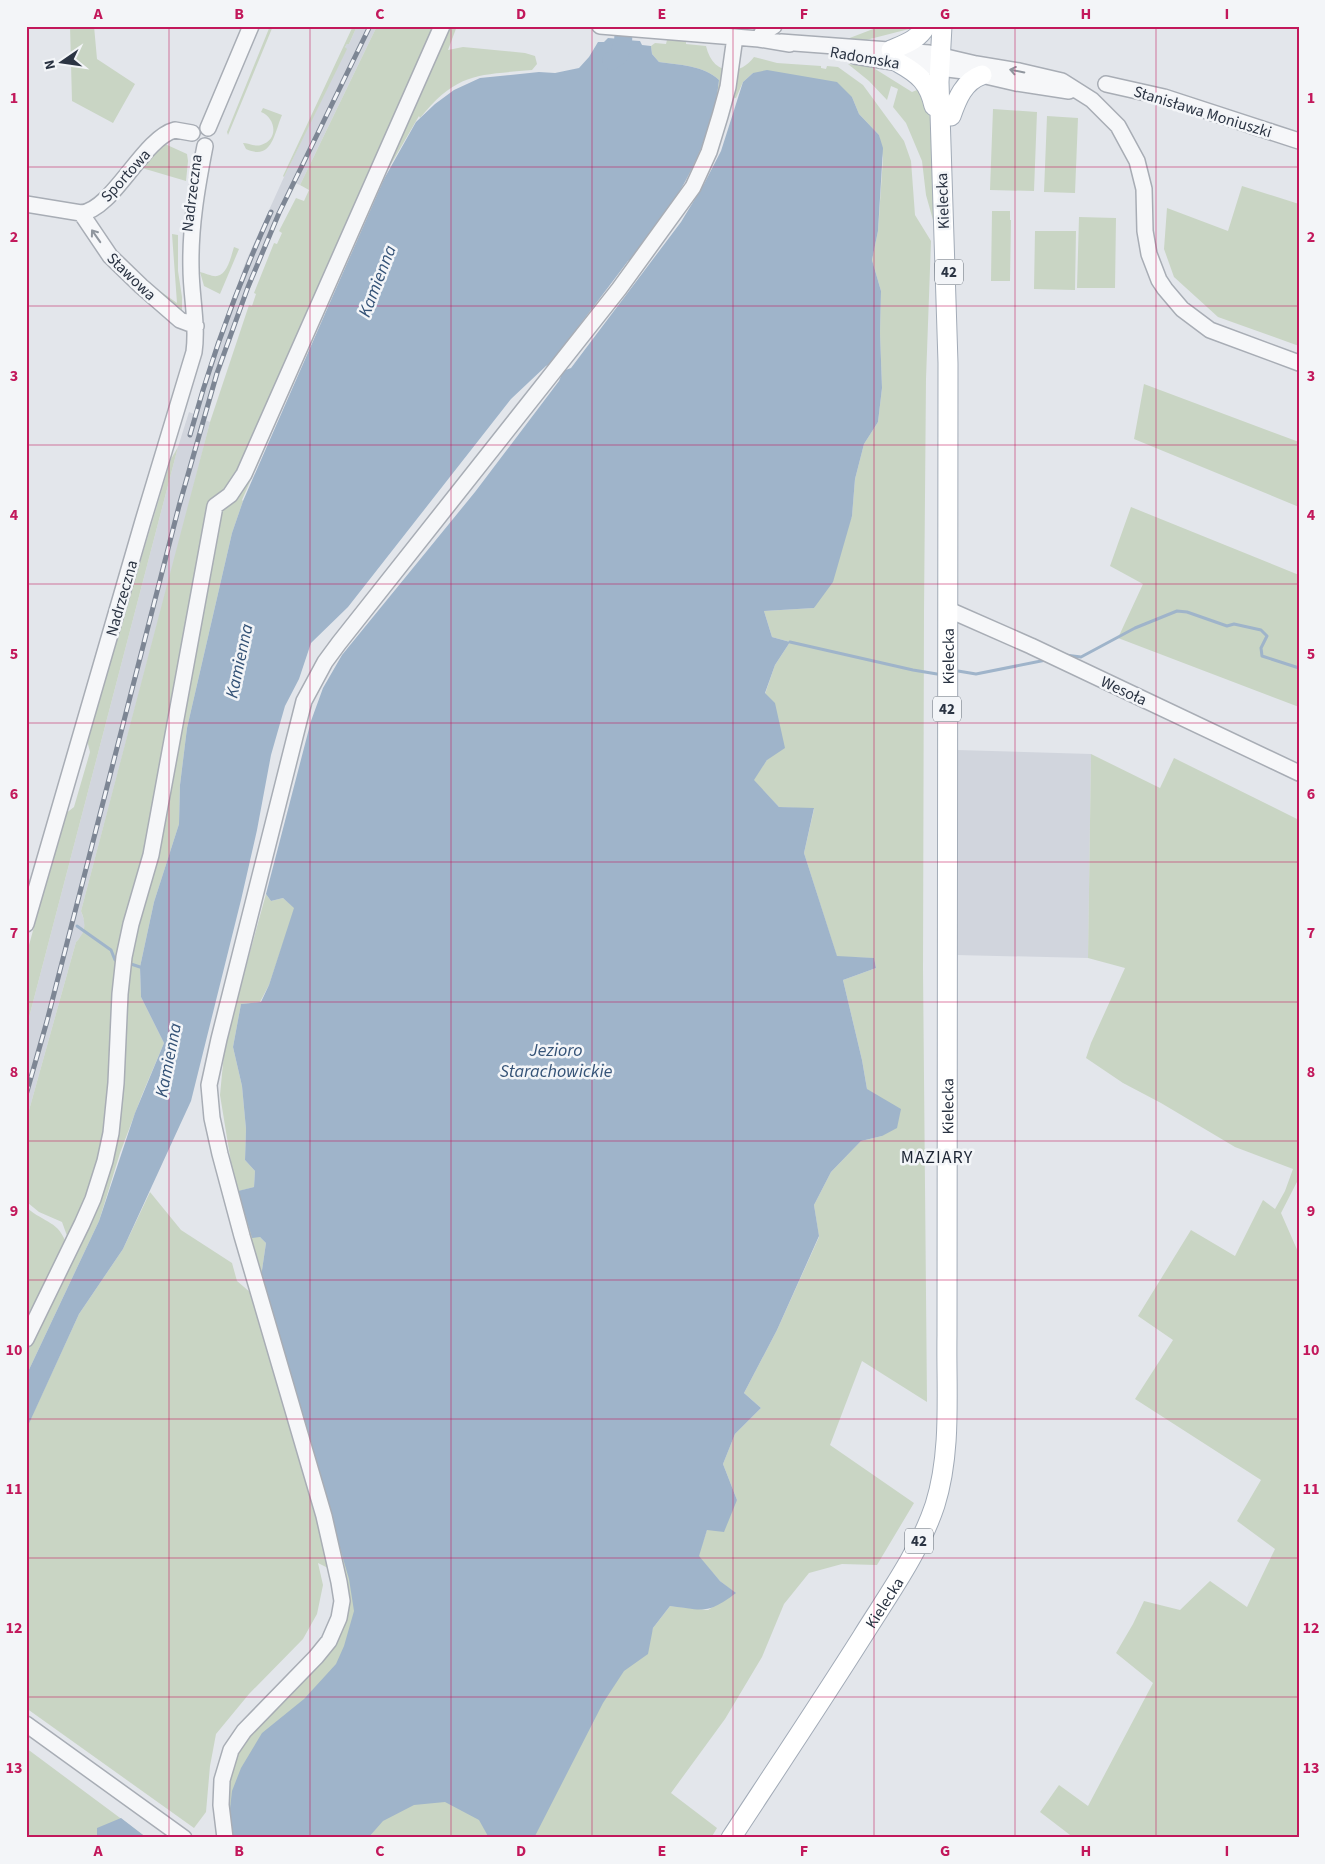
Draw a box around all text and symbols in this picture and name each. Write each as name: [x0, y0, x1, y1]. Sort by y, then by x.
text: A: [92, 3, 103, 25]
text: B: [234, 3, 244, 25]
text: C: [375, 3, 385, 25]
text: D: [516, 3, 526, 25]
text: E: [658, 3, 666, 25]
text: F: [800, 3, 808, 25]
text: G: [940, 3, 950, 25]
text: H: [1081, 3, 1091, 25]
text: I: [1225, 3, 1229, 25]
north arrow: [38, 38, 88, 88]
street label: Radomska: [828, 41, 901, 75]
text: N: [40, 58, 61, 71]
one-way arrow: [1009, 66, 1025, 75]
street label: Stanisława Moniuszki: [1131, 81, 1274, 143]
text: 1: [10, 87, 18, 109]
text: 1: [1307, 87, 1315, 109]
street label: Sportowa: [96, 144, 156, 207]
street label: Nadrzeczna: [176, 153, 208, 233]
street label: Kielecka: [931, 172, 955, 229]
text: 2: [10, 226, 18, 248]
text: 2: [1307, 226, 1315, 248]
one-way arrow: [90, 230, 101, 243]
water label: Kamienna: [352, 241, 403, 321]
street label: Stawowa: [102, 248, 161, 306]
road number: 42: [935, 260, 963, 284]
text: 3: [10, 365, 18, 387]
text: 3: [1307, 365, 1315, 387]
text: 4: [10, 504, 19, 526]
text: 4: [1307, 504, 1316, 526]
street label: Nadrzeczna: [101, 558, 143, 639]
water label: Kamienna: [219, 621, 260, 701]
street label: Kielecka: [938, 628, 960, 684]
text: 5: [10, 643, 18, 665]
text: 5: [1307, 643, 1315, 665]
street label: Wesoła: [1097, 671, 1150, 711]
road number: 42: [933, 696, 961, 722]
text: 6: [10, 783, 18, 805]
text: 6: [1307, 783, 1315, 805]
text: 7: [10, 922, 18, 944]
text: 7: [1307, 922, 1315, 944]
water label: Kamienna: [149, 1020, 188, 1099]
water label: Jezioro Starachowickie: [500, 1038, 613, 1084]
text: 8: [10, 1061, 18, 1083]
text: 8: [1307, 1061, 1315, 1083]
street label: Kielecka: [937, 1078, 959, 1134]
district label: MAZIARY: [901, 1145, 973, 1170]
text: 9: [10, 1200, 18, 1222]
text: 9: [1307, 1200, 1315, 1222]
text: 10: [6, 1339, 22, 1361]
text: 10: [1303, 1339, 1319, 1361]
text: 11: [6, 1478, 22, 1500]
text: 11: [1303, 1478, 1319, 1500]
road number: 42: [905, 1528, 933, 1554]
street label: Kielecka: [860, 1573, 909, 1633]
text: 12: [6, 1617, 22, 1639]
text: 12: [1303, 1617, 1319, 1639]
text: 13: [6, 1757, 22, 1779]
text: 13: [1303, 1757, 1319, 1779]
text: A: [92, 1840, 103, 1862]
text: B: [234, 1840, 244, 1862]
text: C: [375, 1840, 385, 1862]
text: D: [516, 1840, 526, 1862]
text: E: [658, 1840, 666, 1862]
text: F: [800, 1840, 808, 1862]
text: G: [940, 1840, 950, 1862]
text: H: [1081, 1840, 1091, 1862]
text: I: [1225, 1840, 1229, 1862]

